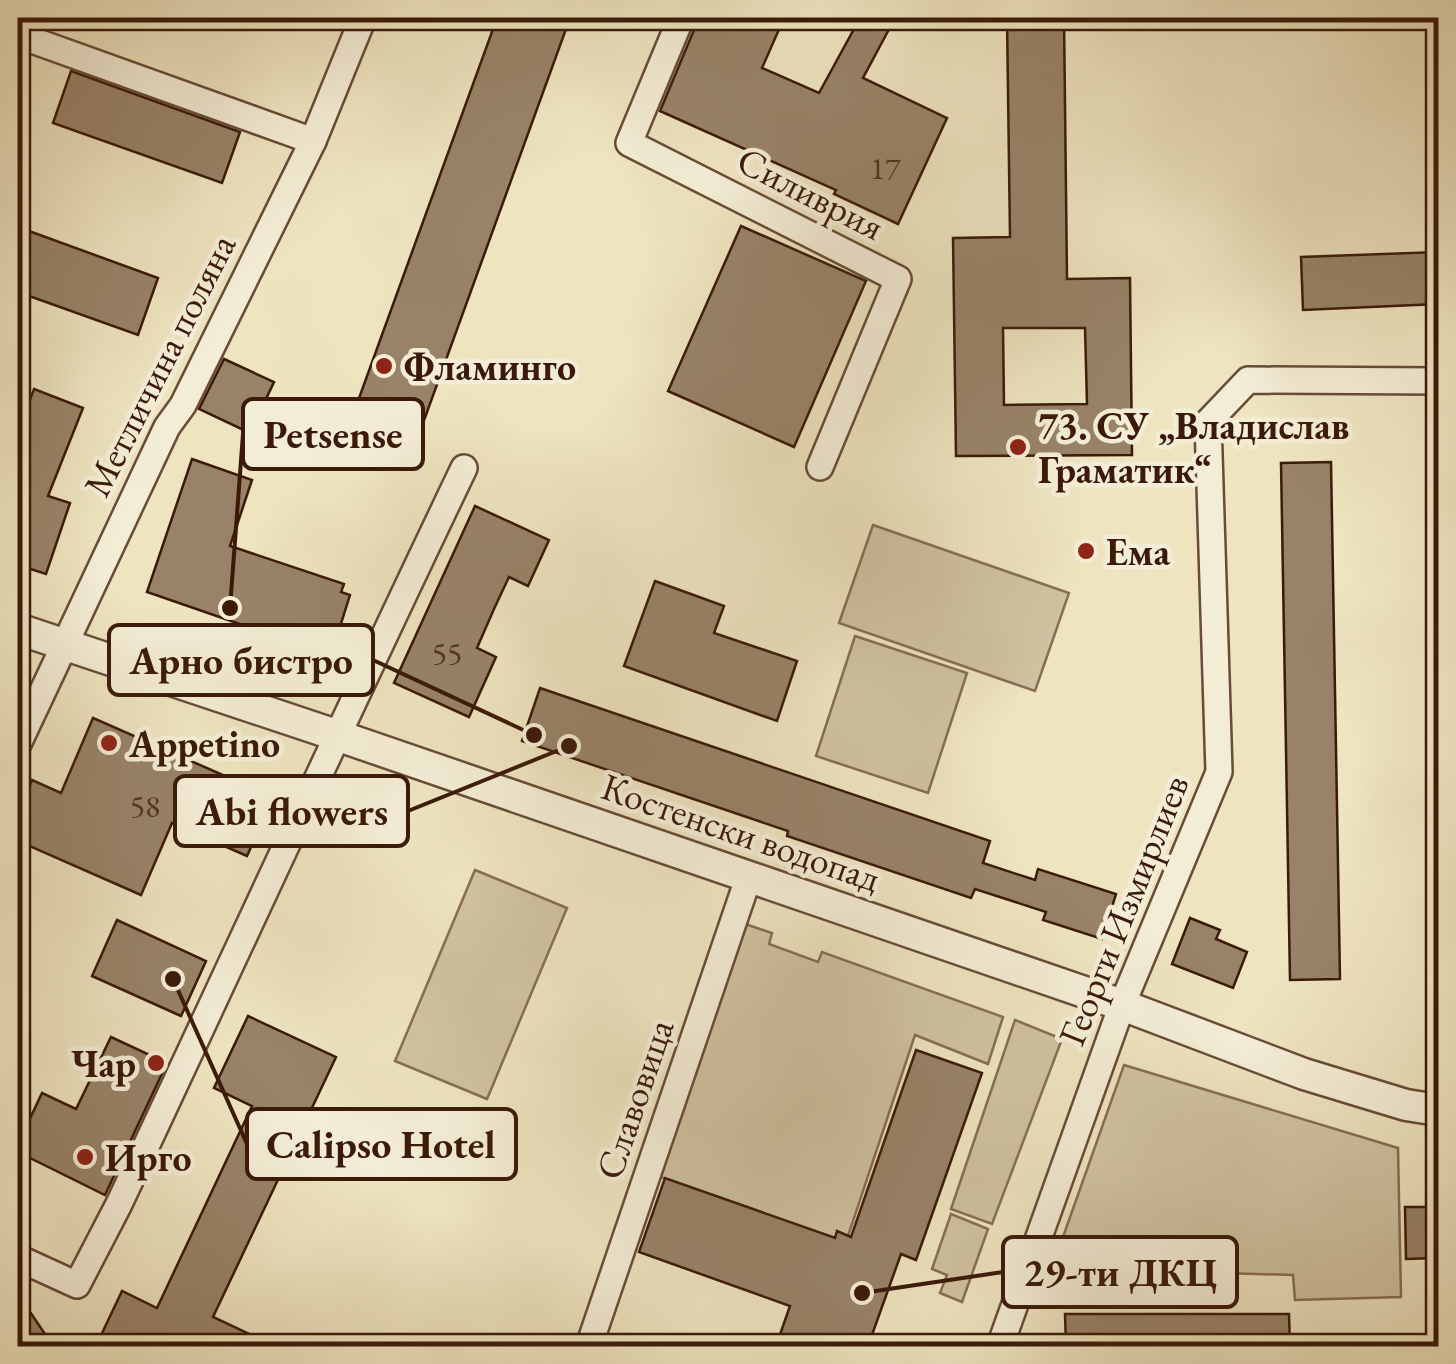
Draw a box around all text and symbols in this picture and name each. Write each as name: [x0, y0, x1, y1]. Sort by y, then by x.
street label: Силиврия: [729, 135, 893, 251]
house number: 17: [870, 147, 901, 189]
street label: Метличина поляна: [72, 225, 247, 504]
place label: Фламинго: [404, 342, 576, 391]
marker: Фламинго: [373, 355, 395, 377]
callout: Petsense: [243, 399, 423, 469]
place label: 73. СУ „Владислав Граматик“: [1038, 401, 1349, 494]
text: Petsense: [263, 408, 403, 460]
marker: 73. СУ „Владислав Граматик“: [1007, 436, 1029, 458]
place label: Ема: [1106, 527, 1170, 576]
marker: Ема: [1075, 540, 1097, 562]
callout: Арно бистро: [109, 625, 373, 695]
house number: 55: [432, 632, 462, 674]
text: Арно бистро: [128, 634, 353, 686]
place label: Appetino: [128, 719, 280, 768]
marker: Appetino: [98, 732, 120, 754]
street label: Костенски водопад: [595, 761, 887, 903]
street label: Георги Измирлиев: [1046, 768, 1200, 1052]
callout: Abi flowers: [175, 776, 408, 846]
house number: 58: [130, 785, 160, 827]
text: Abi flowers: [195, 785, 388, 837]
street label: Славовица: [584, 1012, 684, 1186]
place label: Чар: [71, 1039, 136, 1088]
marker: Чар: [145, 1052, 167, 1074]
callout: Calipso Hotel: [247, 1109, 516, 1179]
text: Calipso Hotel: [266, 1118, 496, 1170]
place label: Ирго: [105, 1133, 192, 1182]
marker: Ирго: [74, 1146, 96, 1168]
callout: 29-ти ДКЦ: [1003, 1237, 1237, 1307]
text: 29-ти ДКЦ: [1023, 1246, 1217, 1298]

